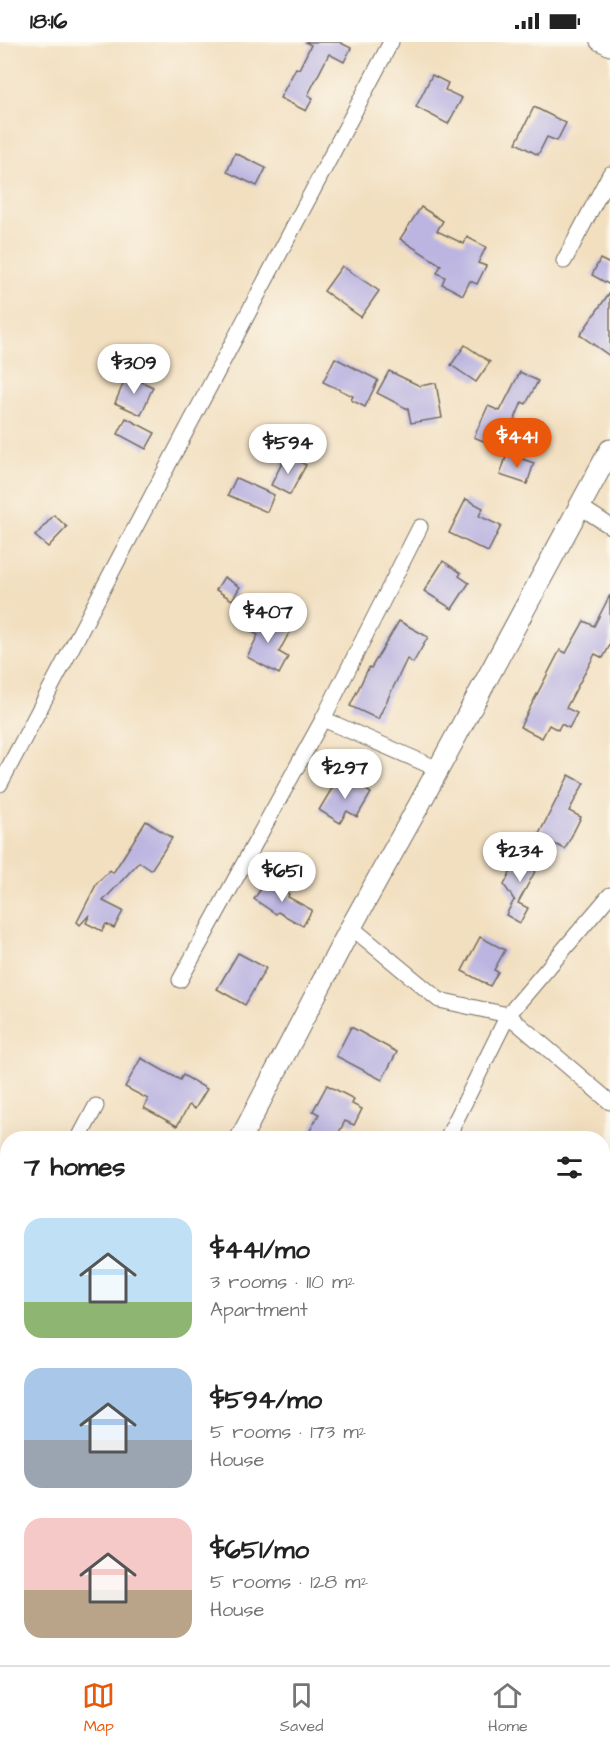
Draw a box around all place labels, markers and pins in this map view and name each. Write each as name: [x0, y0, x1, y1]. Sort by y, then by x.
pin: $309: [98, 344, 170, 395]
pin: $441: [481, 418, 553, 469]
pin: $594: [252, 424, 324, 475]
pin: $407: [232, 593, 304, 644]
pin: $297: [309, 749, 381, 800]
pin: $234: [484, 832, 556, 883]
pin: $651: [246, 852, 318, 903]

